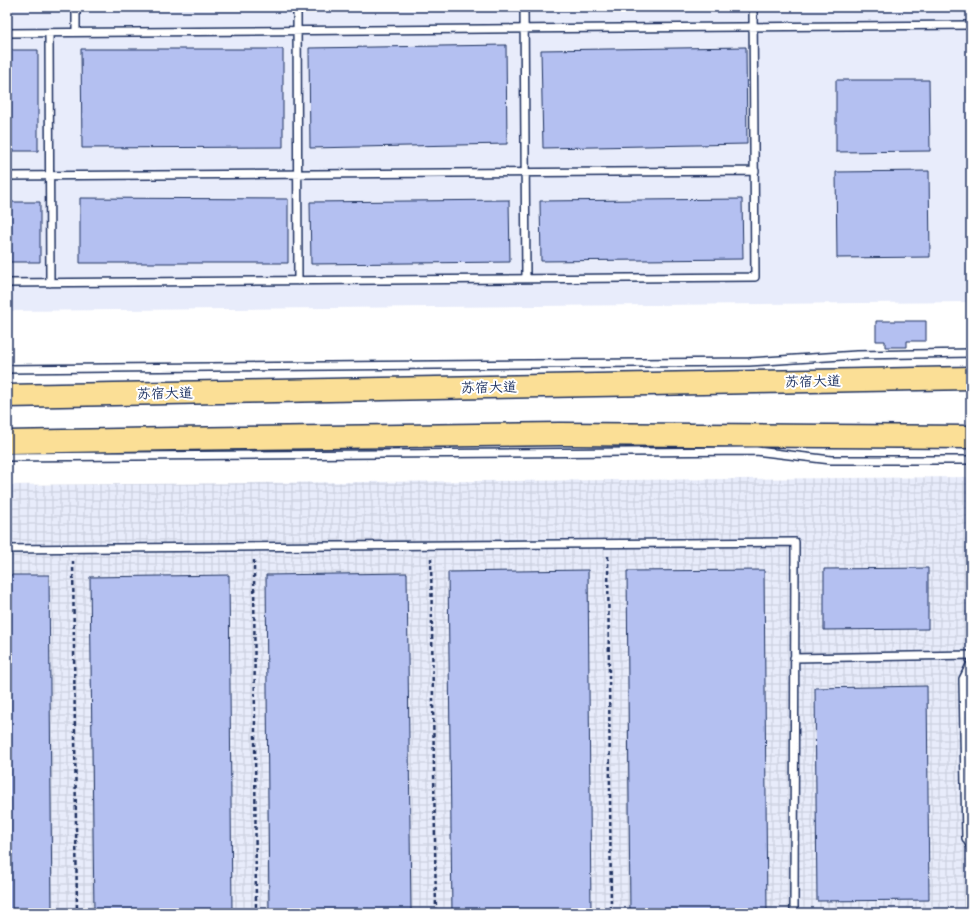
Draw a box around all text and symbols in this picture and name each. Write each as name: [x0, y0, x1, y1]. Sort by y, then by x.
street label: 苏宿大道: [785, 372, 841, 393]
street label: 苏宿大道: [461, 378, 517, 399]
street label: 苏宿大道: [137, 384, 193, 405]

